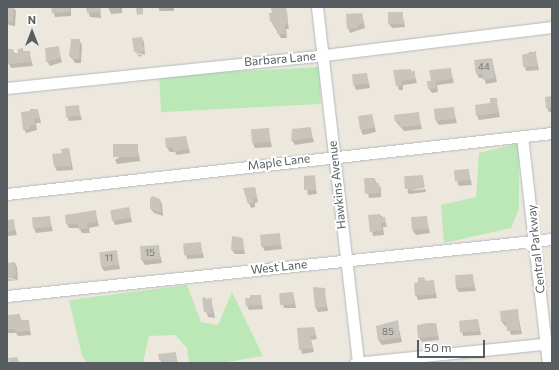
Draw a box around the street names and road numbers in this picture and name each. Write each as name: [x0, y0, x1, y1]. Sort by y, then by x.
street label: Barbara Lane: [244, 49, 316, 69]
street label: Hawkins Avenue: [325, 140, 349, 230]
street label: Maple Lane: [247, 151, 311, 173]
street label: Central Parkway: [524, 204, 548, 294]
street label: West Lane: [250, 257, 308, 277]

